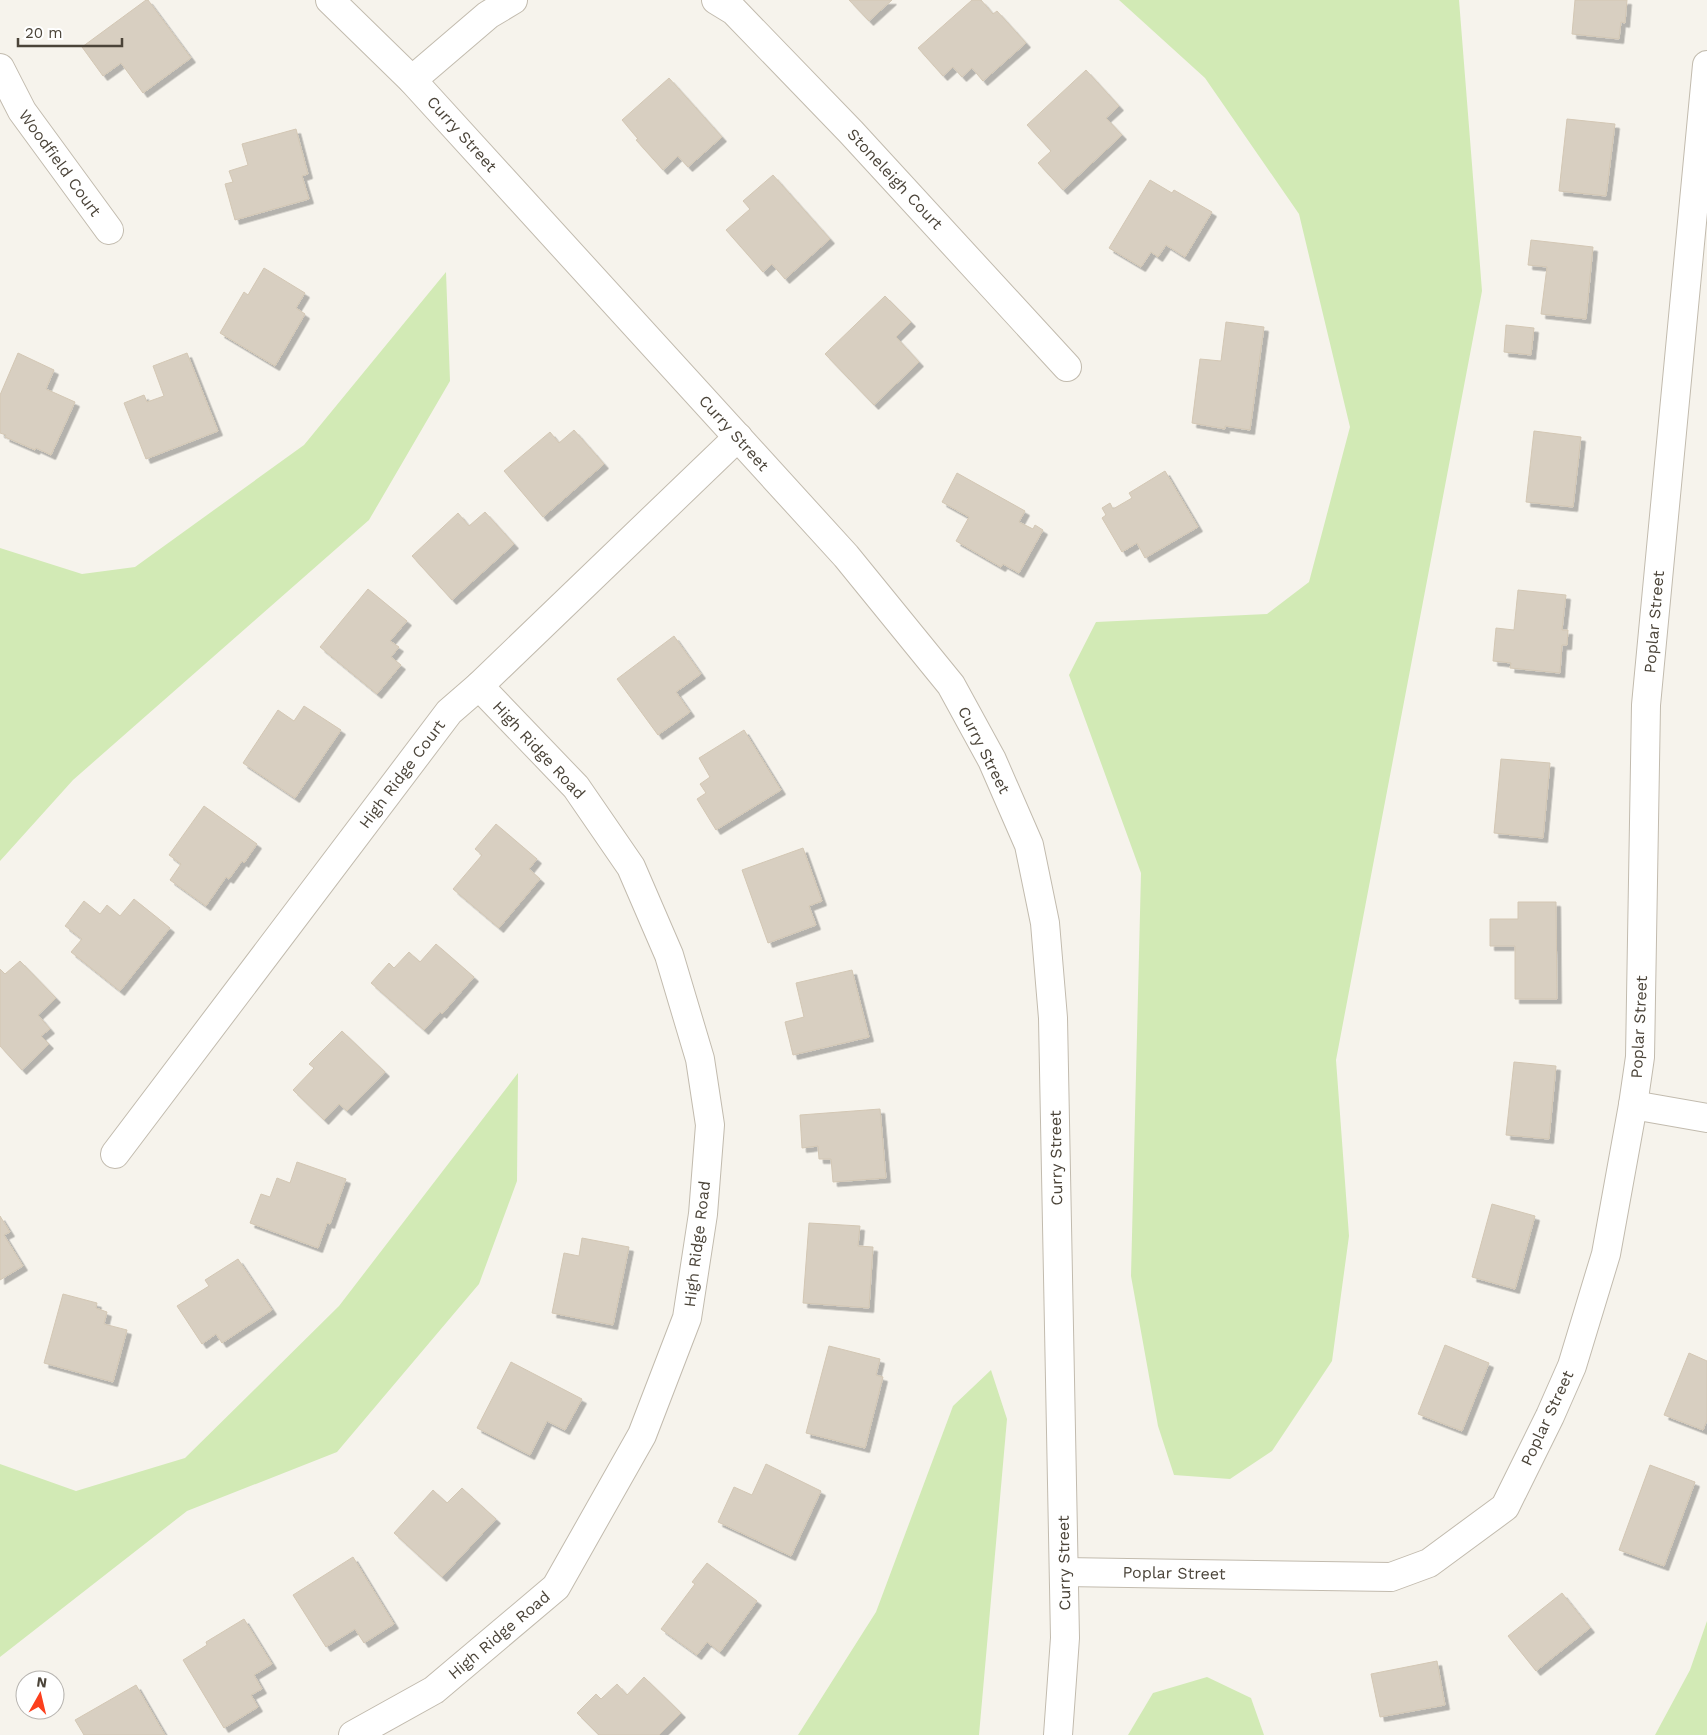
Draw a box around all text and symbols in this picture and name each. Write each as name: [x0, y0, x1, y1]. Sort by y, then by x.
scale bar: [18, 15, 121, 47]
text: 20 m: [25, 24, 63, 42]
street label: Curry Street: [423, 92, 501, 176]
street label: Woodfield Court: [15, 106, 105, 220]
street label: Stoneleigh Court: [843, 125, 947, 234]
street label: Curry Street: [695, 391, 773, 475]
street label: Poplar Street: [1640, 570, 1668, 674]
street label: High Ridge Road: [489, 697, 589, 803]
street label: Curry Street: [954, 703, 1014, 797]
street label: High Ridge Court: [355, 716, 449, 832]
street label: Poplar Street: [1627, 975, 1651, 1079]
street label: Curry Street: [1046, 1110, 1066, 1206]
street label: High Ridge Road: [680, 1180, 714, 1308]
street label: Poplar Street: [1517, 1367, 1577, 1469]
street label: Curry Street: [1054, 1515, 1074, 1611]
street label: Poplar Street: [1122, 1563, 1226, 1583]
street label: High Ridge Road: [444, 1587, 554, 1683]
north arrow: [15, 1670, 65, 1720]
text: N: [36, 1673, 48, 1691]

